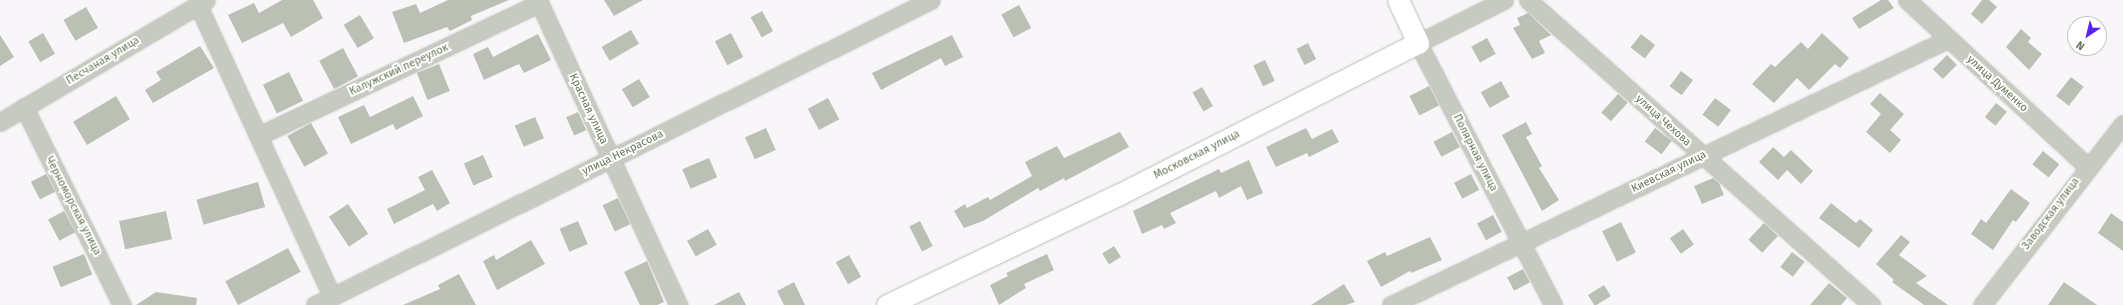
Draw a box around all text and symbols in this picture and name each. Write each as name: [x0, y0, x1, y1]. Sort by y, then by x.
north arrow: [2067, 16, 2107, 56]
street label: Песчаная улица: [64, 34, 142, 88]
text: N: [2074, 38, 2087, 53]
street label: Калужский переулок: [347, 41, 451, 99]
street label: улица Думенко: [1964, 53, 2030, 115]
street label: Красная улица: [566, 72, 610, 146]
street label: улица Чехова: [1633, 93, 1693, 149]
street label: Полярная улица: [1450, 112, 1500, 194]
street label: улица Некрасова: [580, 128, 666, 178]
street label: Московская улица: [1152, 128, 1242, 182]
street label: Киевская улица: [1629, 148, 1709, 196]
street label: Черноморская улица: [42, 154, 104, 258]
street label: Заводская улица: [2020, 175, 2082, 253]

